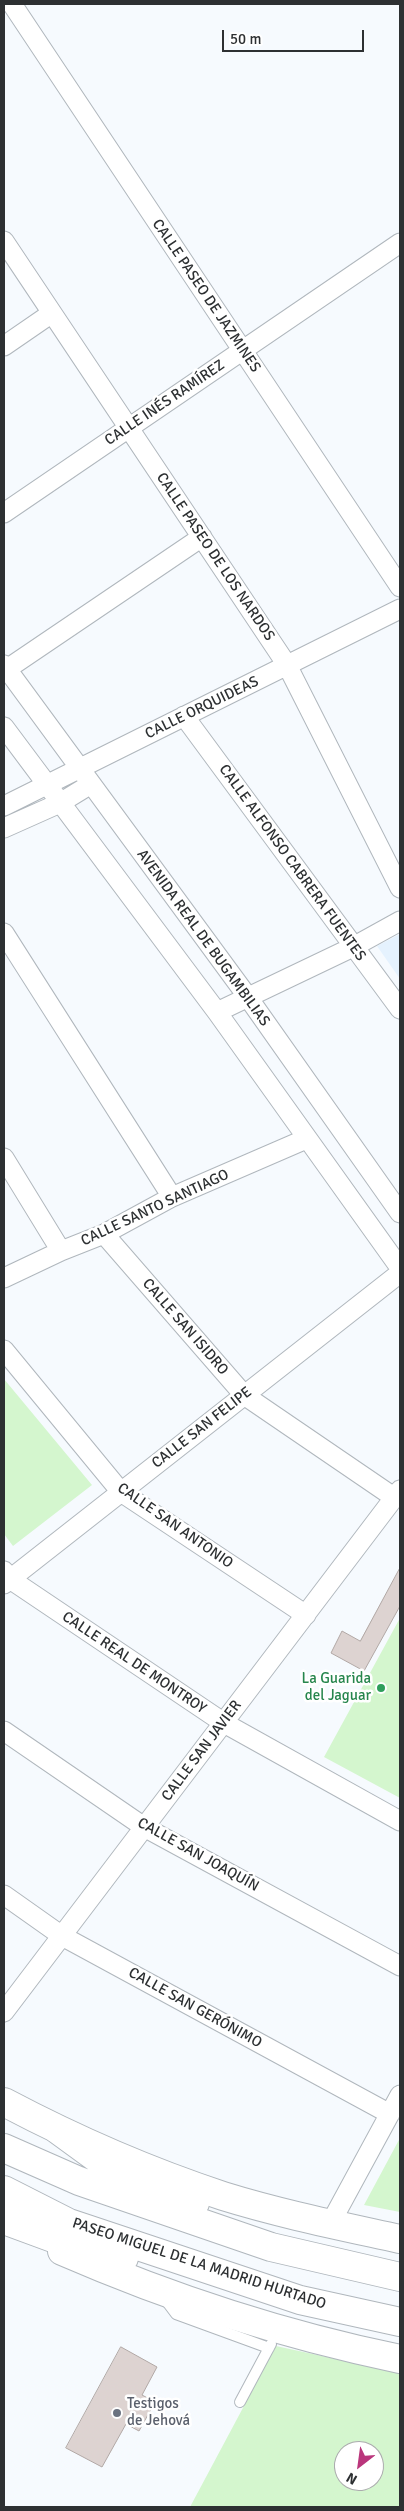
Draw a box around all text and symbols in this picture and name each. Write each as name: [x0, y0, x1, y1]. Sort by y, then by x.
scale bar: [224, 20, 366, 52]
text: 50 m: [230, 30, 261, 48]
street label: CALLE PASEO DE JAZMINES: [148, 216, 264, 376]
street label: CALLE INÉS RAMÍREZ: [102, 356, 228, 450]
street label: CALLE PASEO DE LOS NARDOS: [152, 470, 278, 644]
street label: CALLE ORQUIDEAS: [142, 673, 262, 743]
street label: CALLE ALFONSO CABRERA FUENTES: [215, 761, 369, 965]
street label: AVENIDA REAL DE BUGAMBILIAS: [133, 846, 273, 1030]
street label: CALLE SANTO SANTIAGO: [78, 1166, 232, 1250]
street label: CALLE SAN ISIDRO: [138, 1275, 232, 1379]
street label: CALLE SAN FELIPE: [148, 1383, 256, 1473]
street label: CALLE SAN ANTONIO: [114, 1479, 236, 1573]
street label: CALLE REAL DE MONTROY: [58, 1608, 210, 1718]
place label: La Guarida del Jaguar: [302, 1670, 371, 1705]
marker: La Guarida del Jaguar: [375, 1682, 387, 1694]
street label: CALLE SAN JAVIER: [158, 1697, 246, 1805]
street label: CALLE SAN JOAQUÍN: [134, 1814, 262, 1896]
street label: CALLE SAN GERÓNIMO: [125, 1964, 265, 2052]
street label: PASEO MIGUEL DE LA MADRID HURTADO: [70, 2214, 328, 2314]
place label: Testigos de Jehová: [127, 2395, 190, 2430]
marker: Testigos de Jehová: [111, 2407, 123, 2419]
north arrow: [334, 2441, 384, 2491]
text: N: [343, 2469, 360, 2488]

